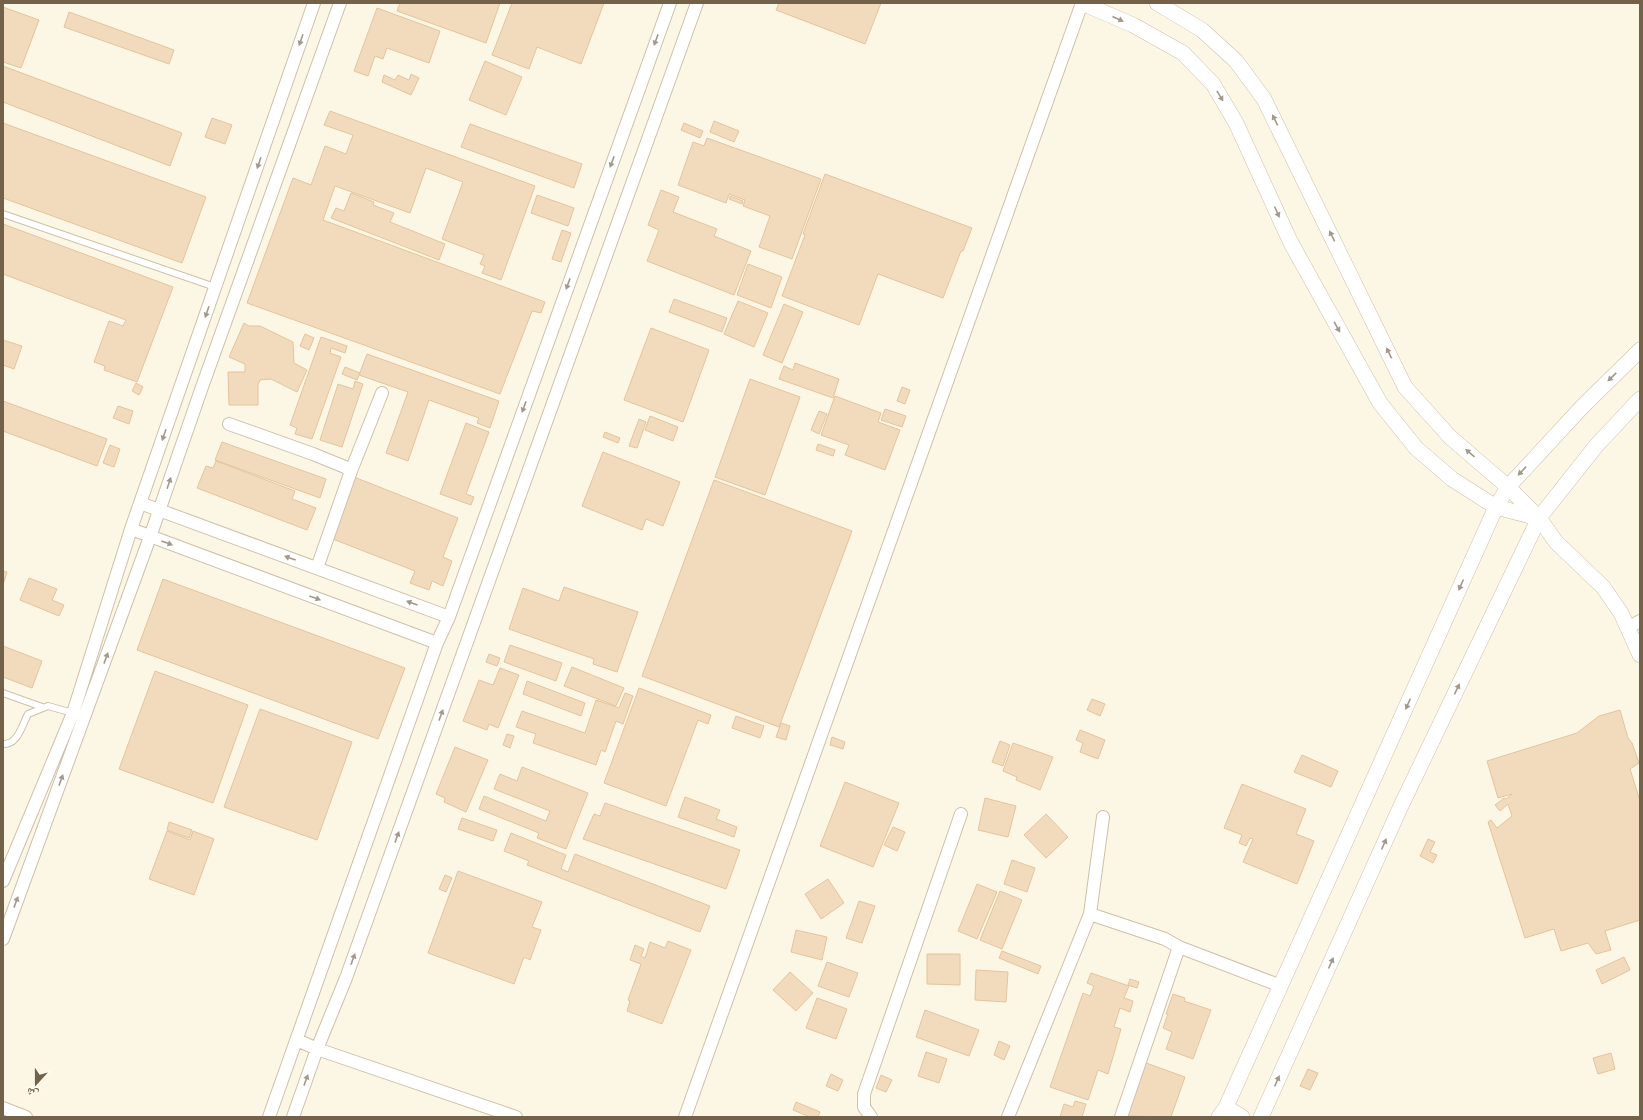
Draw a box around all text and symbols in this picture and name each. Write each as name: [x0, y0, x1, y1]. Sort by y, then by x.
one-way arrow: [1112, 15, 1124, 22]
one-way arrow: [298, 34, 304, 46]
one-way arrow: [653, 34, 659, 46]
one-way arrow: [1216, 90, 1223, 102]
one-way arrow: [1272, 114, 1278, 125]
one-way arrow: [609, 156, 615, 168]
one-way arrow: [255, 157, 261, 169]
one-way arrow: [1274, 207, 1280, 218]
one-way arrow: [1329, 231, 1335, 242]
one-way arrow: [565, 279, 571, 291]
one-way arrow: [203, 306, 209, 318]
one-way arrow: [1334, 321, 1341, 333]
one-way arrow: [1386, 348, 1392, 359]
one-way arrow: [1607, 372, 1617, 382]
one-way arrow: [521, 401, 527, 413]
one-way arrow: [161, 429, 167, 441]
one-way arrow: [1464, 449, 1475, 458]
one-way arrow: [1518, 466, 1527, 477]
one-way arrow: [166, 477, 172, 489]
one-way arrow: [162, 540, 174, 546]
one-way arrow: [284, 555, 296, 561]
one-way arrow: [1458, 579, 1464, 591]
one-way arrow: [310, 595, 322, 601]
one-way arrow: [406, 600, 418, 606]
one-way arrow: [103, 652, 109, 664]
one-way arrow: [1454, 683, 1460, 694]
one-way arrow: [1405, 698, 1411, 709]
one-way arrow: [438, 708, 444, 720]
one-way arrow: [59, 774, 65, 786]
one-way arrow: [394, 830, 400, 842]
one-way arrow: [1381, 839, 1387, 850]
one-way arrow: [14, 896, 20, 908]
one-way arrow: [350, 953, 356, 965]
one-way arrow: [1328, 956, 1334, 968]
north arrow: [16, 1064, 56, 1104]
one-way arrow: [303, 1074, 309, 1086]
one-way arrow: [1274, 1076, 1280, 1087]
text: ش: [24, 1084, 41, 1102]

